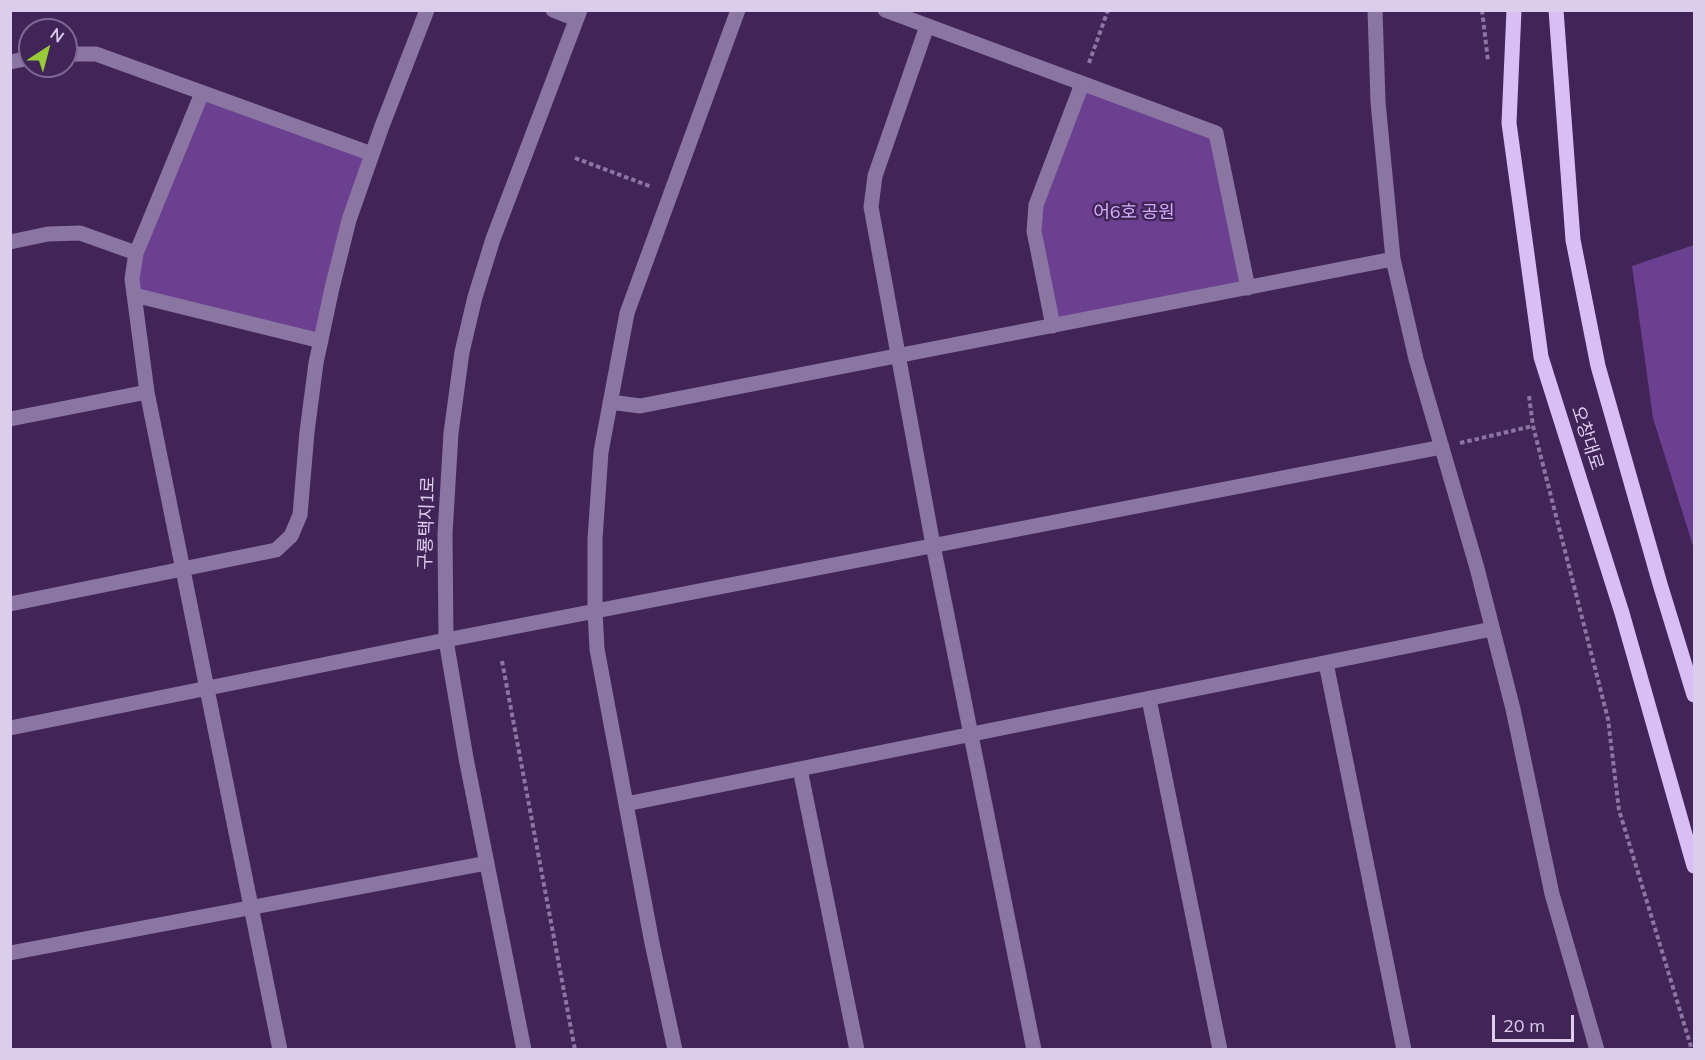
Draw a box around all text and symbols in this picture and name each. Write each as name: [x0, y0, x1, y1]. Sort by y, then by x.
north arrow: [18, 18, 78, 78]
text: N: [47, 23, 68, 47]
park label: 어6호 공원: [1093, 202, 1175, 224]
street label: 오창대로: [1566, 403, 1608, 473]
street label: 구룡택지1로: [415, 476, 439, 570]
scale bar: [1495, 1003, 1578, 1041]
text: 20 m: [1503, 1014, 1545, 1037]

